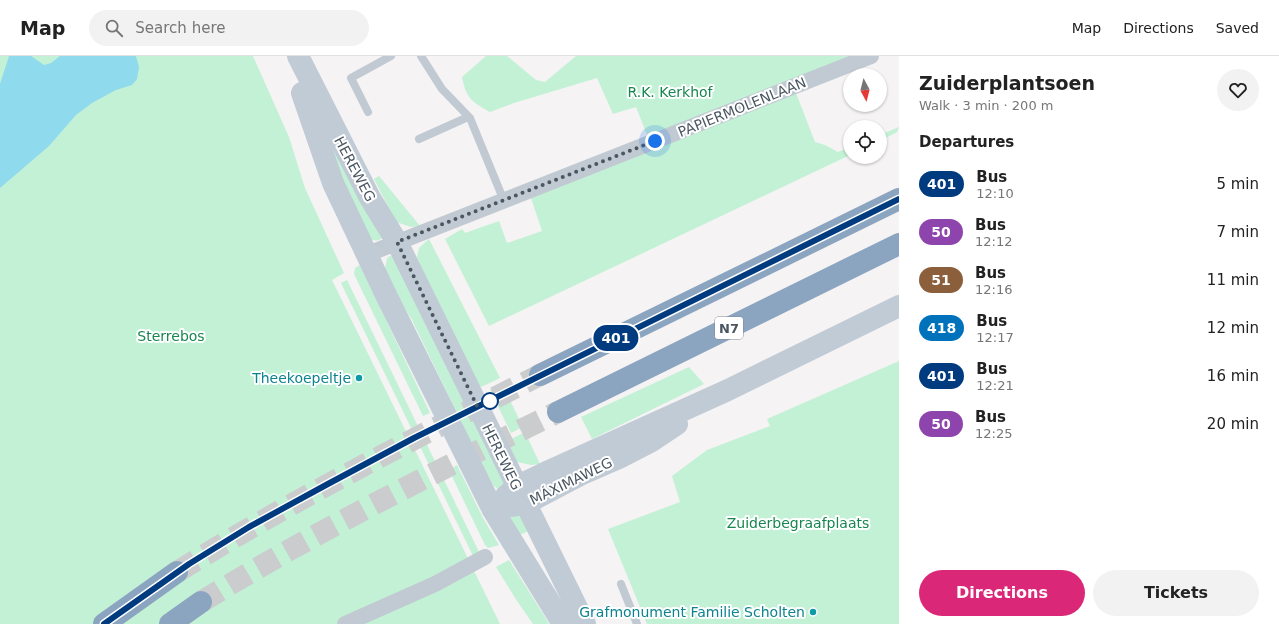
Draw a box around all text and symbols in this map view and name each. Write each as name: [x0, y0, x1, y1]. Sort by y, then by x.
search box: [89, 10, 369, 46]
text: Map: [20, 17, 65, 39]
icon: search: [103, 17, 125, 39]
text: Search here: [135, 19, 225, 37]
text: Map: [1072, 20, 1101, 36]
text: Directions: [1123, 20, 1194, 36]
text: Saved: [1216, 20, 1259, 36]
north arrow: [843, 68, 887, 112]
map controls: [843, 68, 887, 164]
button: heart: [1217, 69, 1259, 111]
text: Zuiderplantsoen: [919, 72, 1095, 94]
street label: PAPIERMOLENLAAN: [676, 74, 808, 140]
park label: R.K. Kerkhof: [627, 84, 714, 100]
text: Walk · 3 min · 200 m: [919, 98, 1053, 113]
button: locate: [843, 120, 887, 164]
your location: [645, 131, 665, 151]
text: Departures: [919, 133, 1014, 151]
street label: HEREWEG: [331, 134, 379, 204]
text: Bus: [976, 168, 1007, 186]
text: 5 min: [1216, 175, 1259, 193]
text: 401: [927, 176, 956, 192]
text: 12:10: [976, 186, 1014, 201]
text: Bus: [975, 216, 1006, 234]
text: 7 min: [1216, 223, 1259, 241]
text: 50: [931, 224, 951, 240]
text: 12:12: [975, 234, 1012, 249]
text: Bus: [975, 264, 1006, 282]
text: 11 min: [1207, 271, 1259, 289]
text: 51: [931, 272, 951, 288]
text: 12:16: [975, 282, 1012, 297]
text: Bus: [976, 312, 1007, 330]
road number: N7: [715, 317, 743, 339]
text: 12 min: [1207, 319, 1259, 337]
text: 418: [927, 320, 956, 336]
line badge: 401: [593, 325, 639, 351]
park label: Sterrebos: [137, 328, 205, 344]
text: 401: [601, 330, 631, 346]
text: 12:17: [976, 330, 1014, 345]
text: Bus: [976, 360, 1007, 378]
text: 16 min: [1207, 367, 1259, 385]
text: 401: [927, 368, 956, 384]
place label: Theekoepeltje: [251, 370, 351, 386]
marker: Theekoepeltje: [354, 373, 364, 383]
text: 12:21: [976, 378, 1014, 393]
unlabelled marker: [481, 392, 499, 410]
text: Bus: [975, 408, 1006, 426]
text: 20 min: [1207, 415, 1259, 433]
text: 50: [931, 416, 951, 432]
street label: HEREWEG: [479, 421, 525, 493]
text: 12:25: [975, 426, 1012, 441]
street label: MÁXIMAWEG: [527, 454, 615, 508]
park label: Zuiderbegraafplaats: [727, 515, 869, 531]
button: Directions: [919, 570, 1085, 616]
button: Tickets: [1093, 570, 1259, 616]
place label: Grafmonument Familie Scholten: [579, 604, 805, 620]
marker: Grafmonument Familie Scholten: [808, 607, 818, 617]

